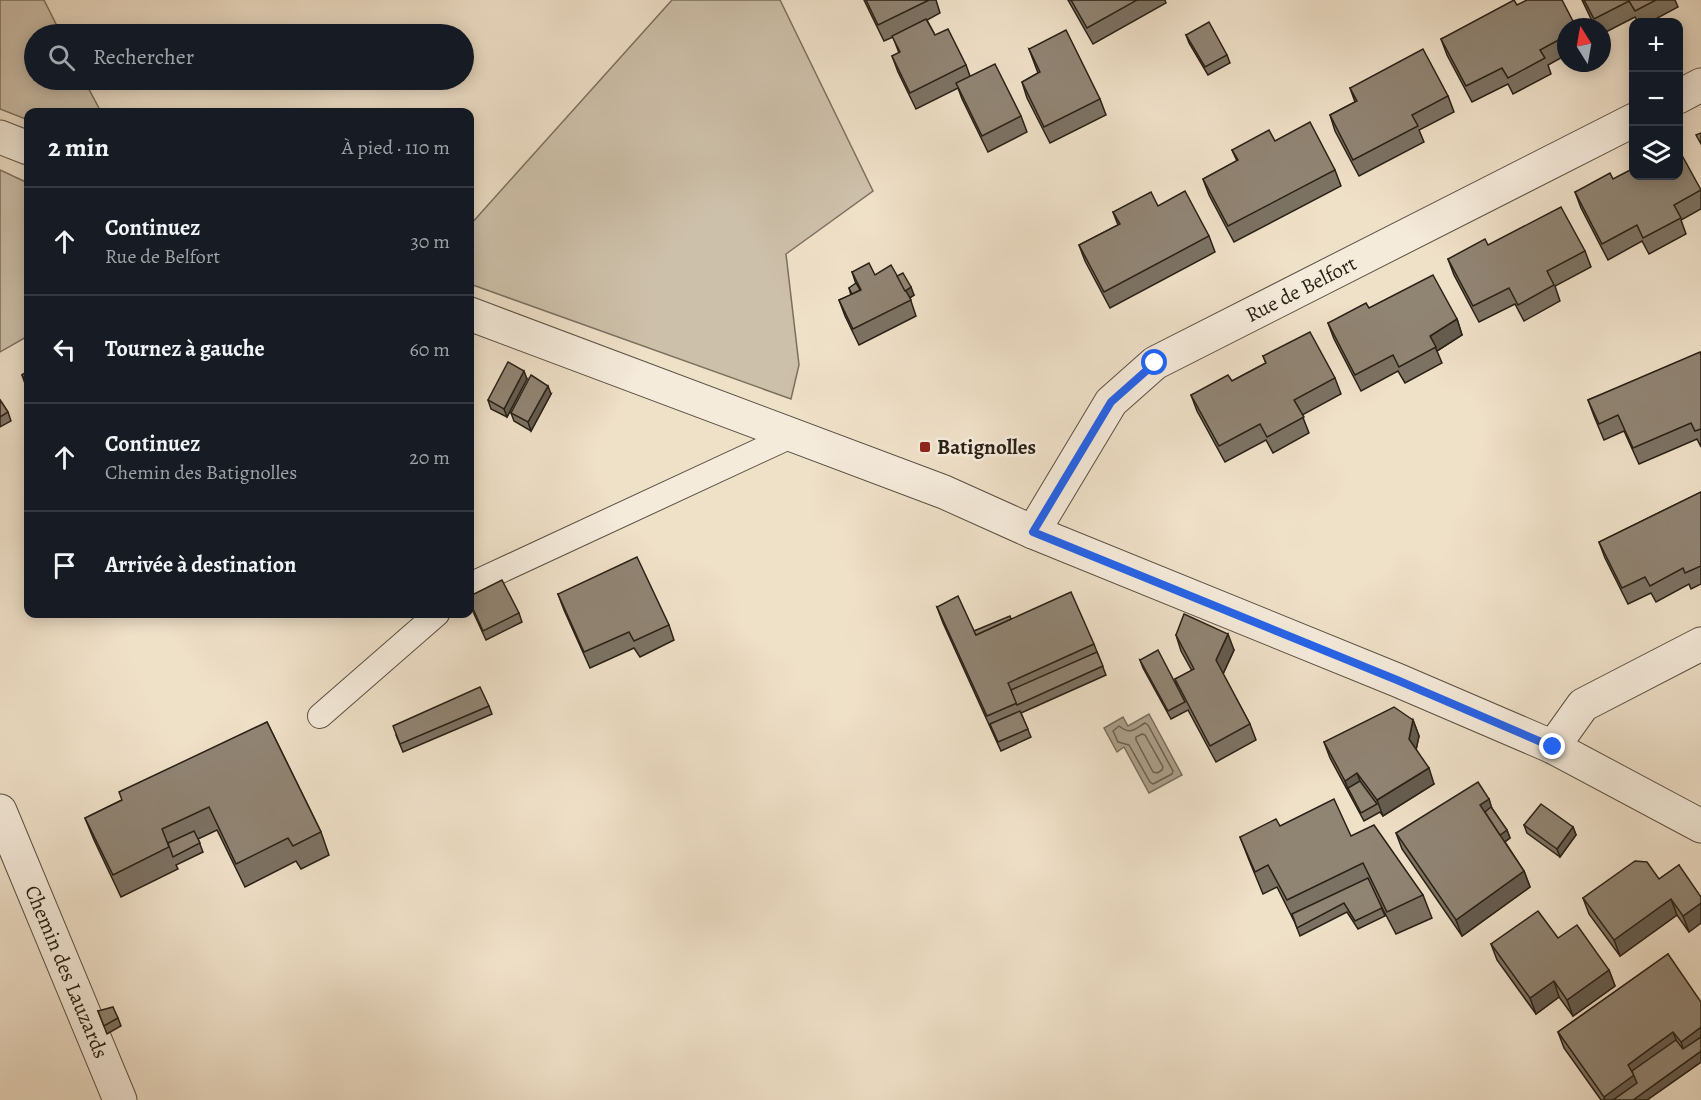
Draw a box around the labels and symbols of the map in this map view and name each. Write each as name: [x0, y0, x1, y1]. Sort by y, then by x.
north arrow: [1557, 18, 1611, 72]
street label: Rue de Belfort: [1241, 249, 1361, 329]
route start: [1141, 349, 1167, 375]
place label: Batignolles: [937, 433, 1036, 461]
marker: Batignolles: [918, 440, 932, 454]
route end: [1539, 733, 1565, 759]
street label: Chemin des Lauzards: [18, 881, 115, 1063]

